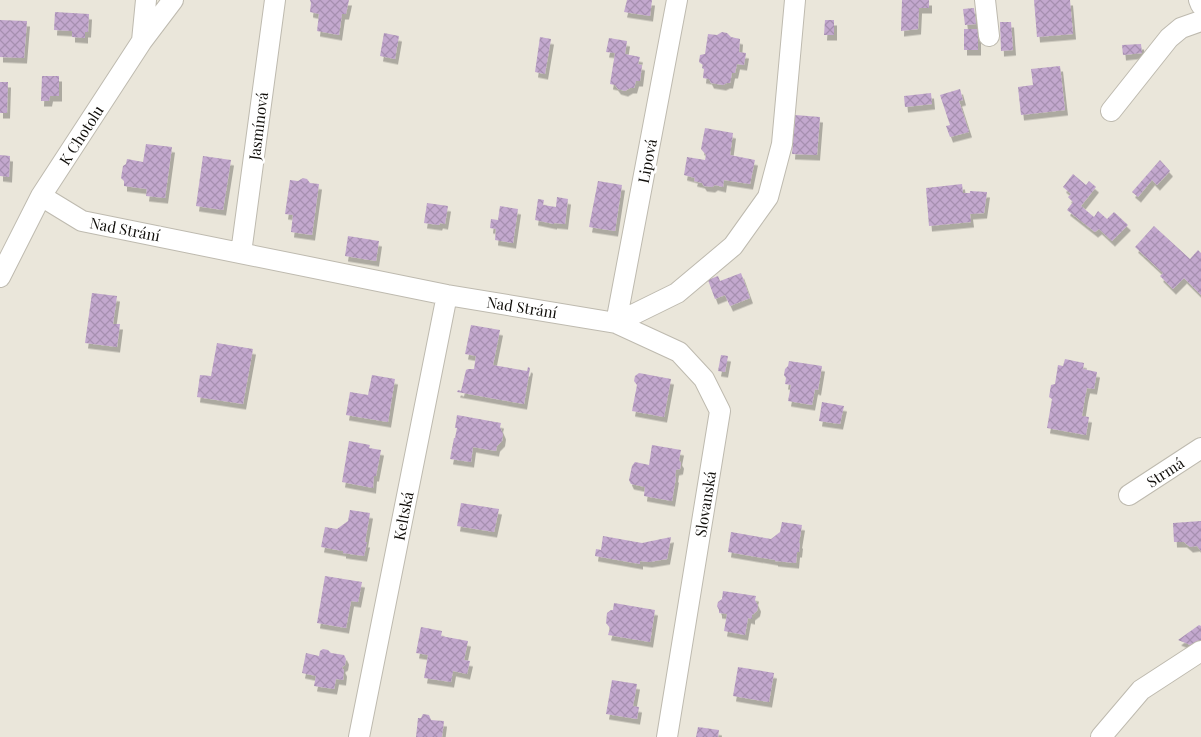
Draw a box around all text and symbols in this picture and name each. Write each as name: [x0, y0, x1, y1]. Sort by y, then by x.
street label: Jasmínová: [244, 90, 272, 162]
street label: K Chotolu: [54, 101, 108, 169]
street label: Lipová: [633, 137, 661, 185]
street label: Nad Strání: [88, 212, 162, 246]
street label: Nad Strání: [485, 292, 559, 323]
street label: Strmá: [1142, 452, 1188, 492]
street label: Slovanská: [690, 469, 720, 538]
street label: Keltská: [388, 489, 418, 542]

